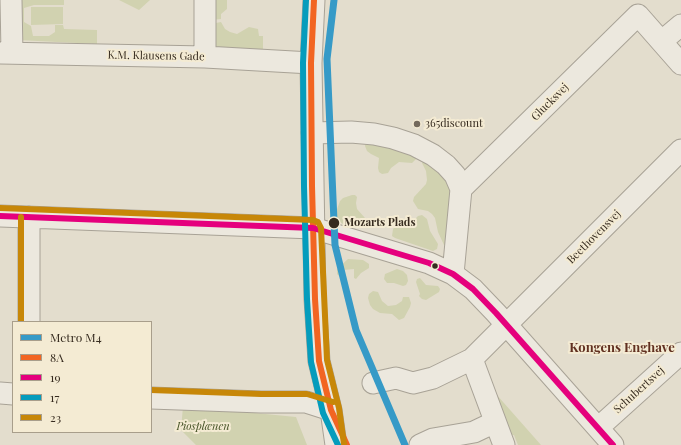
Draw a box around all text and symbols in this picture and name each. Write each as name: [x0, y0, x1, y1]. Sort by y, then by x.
street label: K.M. Klausens Gade: [107, 49, 205, 63]
street label: Glucksvej: [529, 81, 571, 123]
place label: 365discount: [425, 117, 483, 131]
marker: 365discount: [412, 119, 422, 129]
street label: Beethovensvej: [564, 207, 624, 267]
marker: Mozarts Plads: [327, 216, 341, 230]
place label: Mozarts Plads: [344, 216, 415, 230]
unlabelled marker: [430, 261, 440, 271]
legend: [12, 321, 152, 433]
text: Metro M4: [50, 329, 102, 345]
district label: Kongens Enghave: [569, 340, 675, 356]
text: 8A: [50, 349, 64, 365]
street label: Schubertsvej: [611, 364, 667, 416]
text: 19: [50, 369, 61, 385]
text: 17: [50, 389, 59, 405]
text: 23: [50, 409, 61, 425]
park label: Piosplænen: [176, 420, 230, 434]

